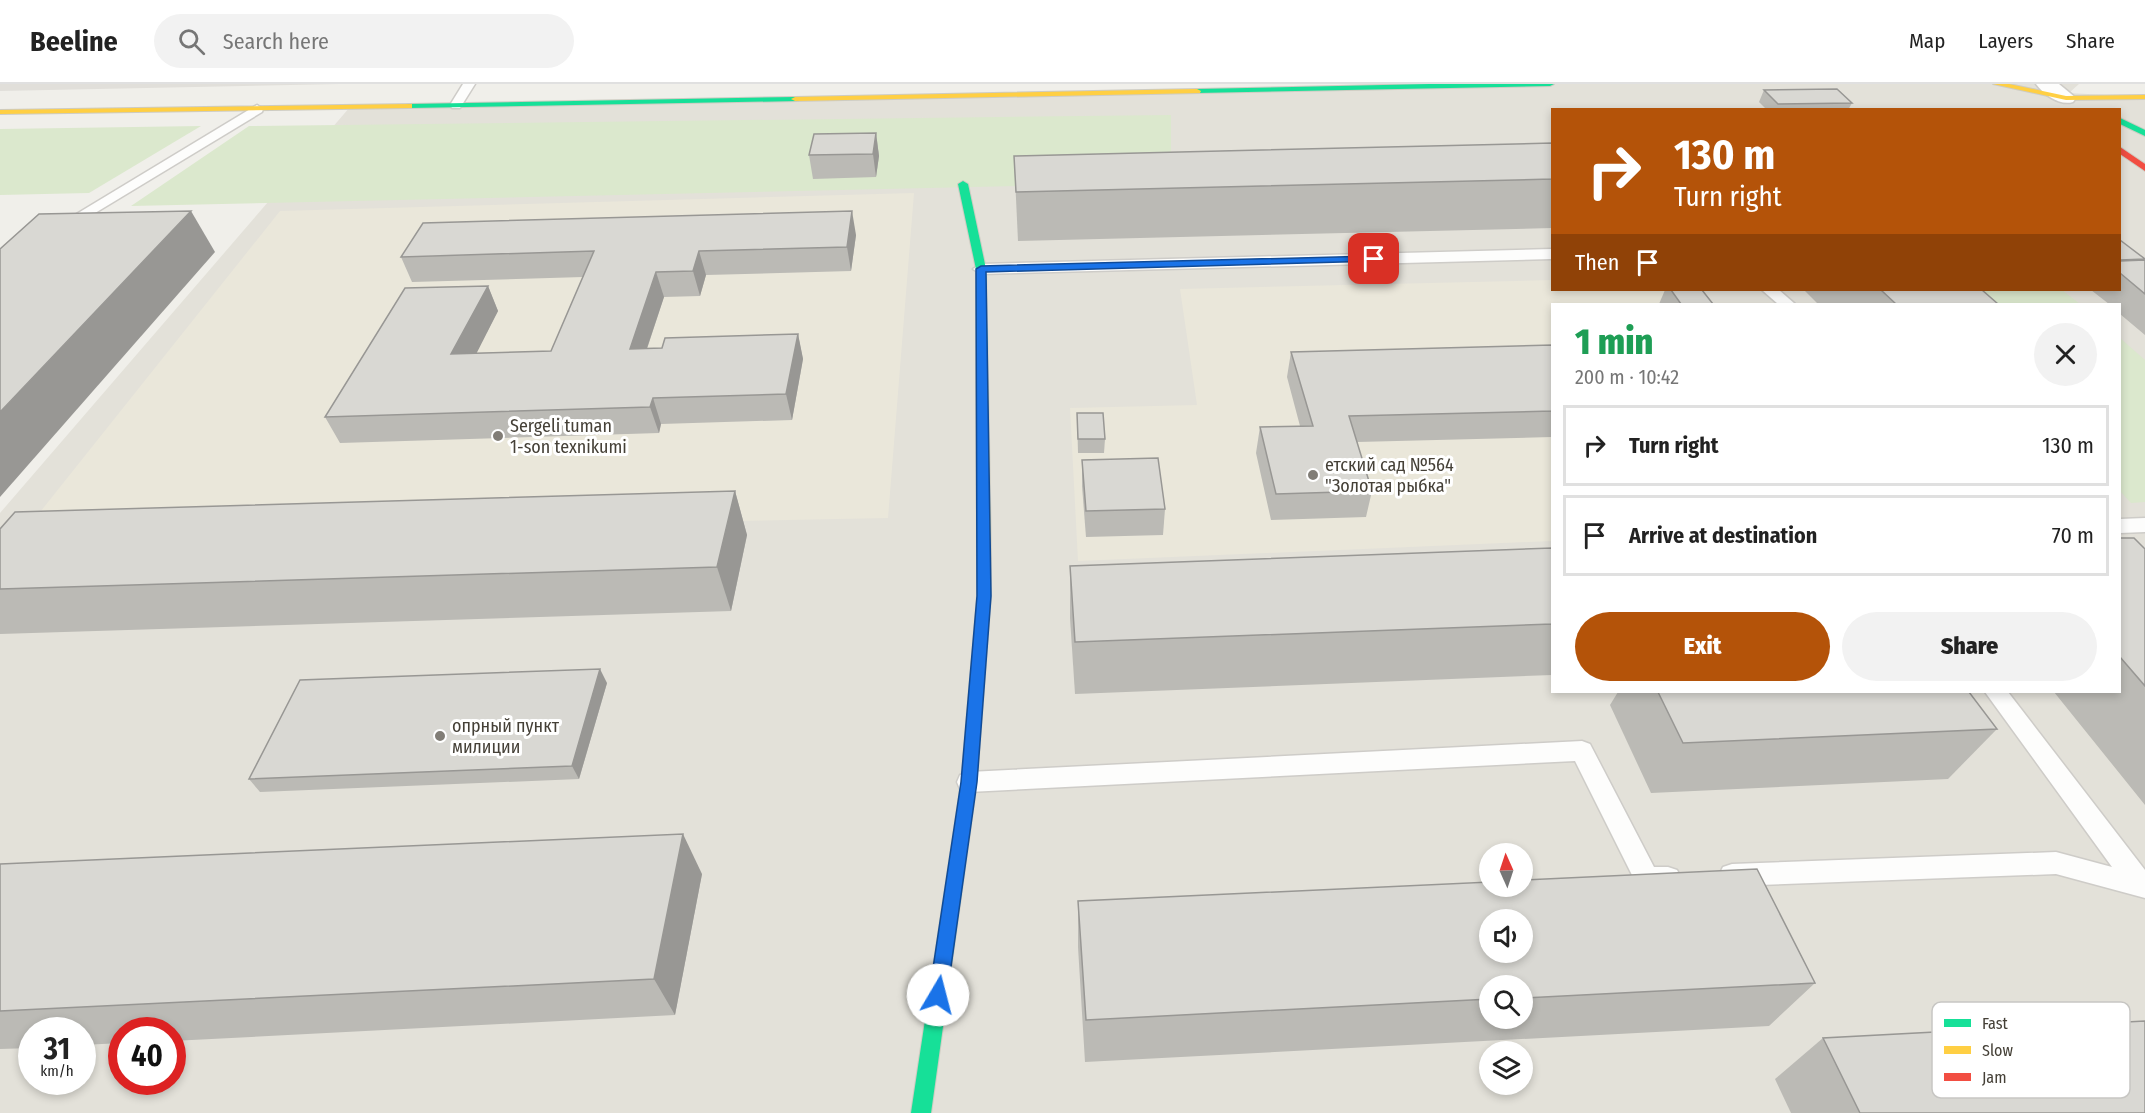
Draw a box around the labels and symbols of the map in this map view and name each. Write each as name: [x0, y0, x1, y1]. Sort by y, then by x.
pin: [1348, 233, 1399, 284]
place label: Sergeli tuman 1-son texnikumi: [510, 415, 627, 458]
marker: Sergeli tuman 1-son texnikumi: [491, 429, 505, 443]
place label: етский сад №564 "Золотая рыбка": [1325, 454, 1454, 497]
marker: етский сад №564 "Золотая рыбка": [1306, 468, 1320, 482]
place label: опрный пункт милиции: [452, 715, 560, 758]
marker: опрный пункт милиции: [433, 729, 447, 743]
north arrow: [1479, 843, 1533, 897]
position arrow: [906, 963, 970, 1027]
legend: [1932, 1002, 2130, 1098]
text: Fast: [1982, 1014, 2009, 1033]
speed limit sign: 40: [108, 1017, 186, 1095]
text: Slow: [1982, 1041, 2013, 1060]
text: Jam: [1982, 1068, 2007, 1087]

